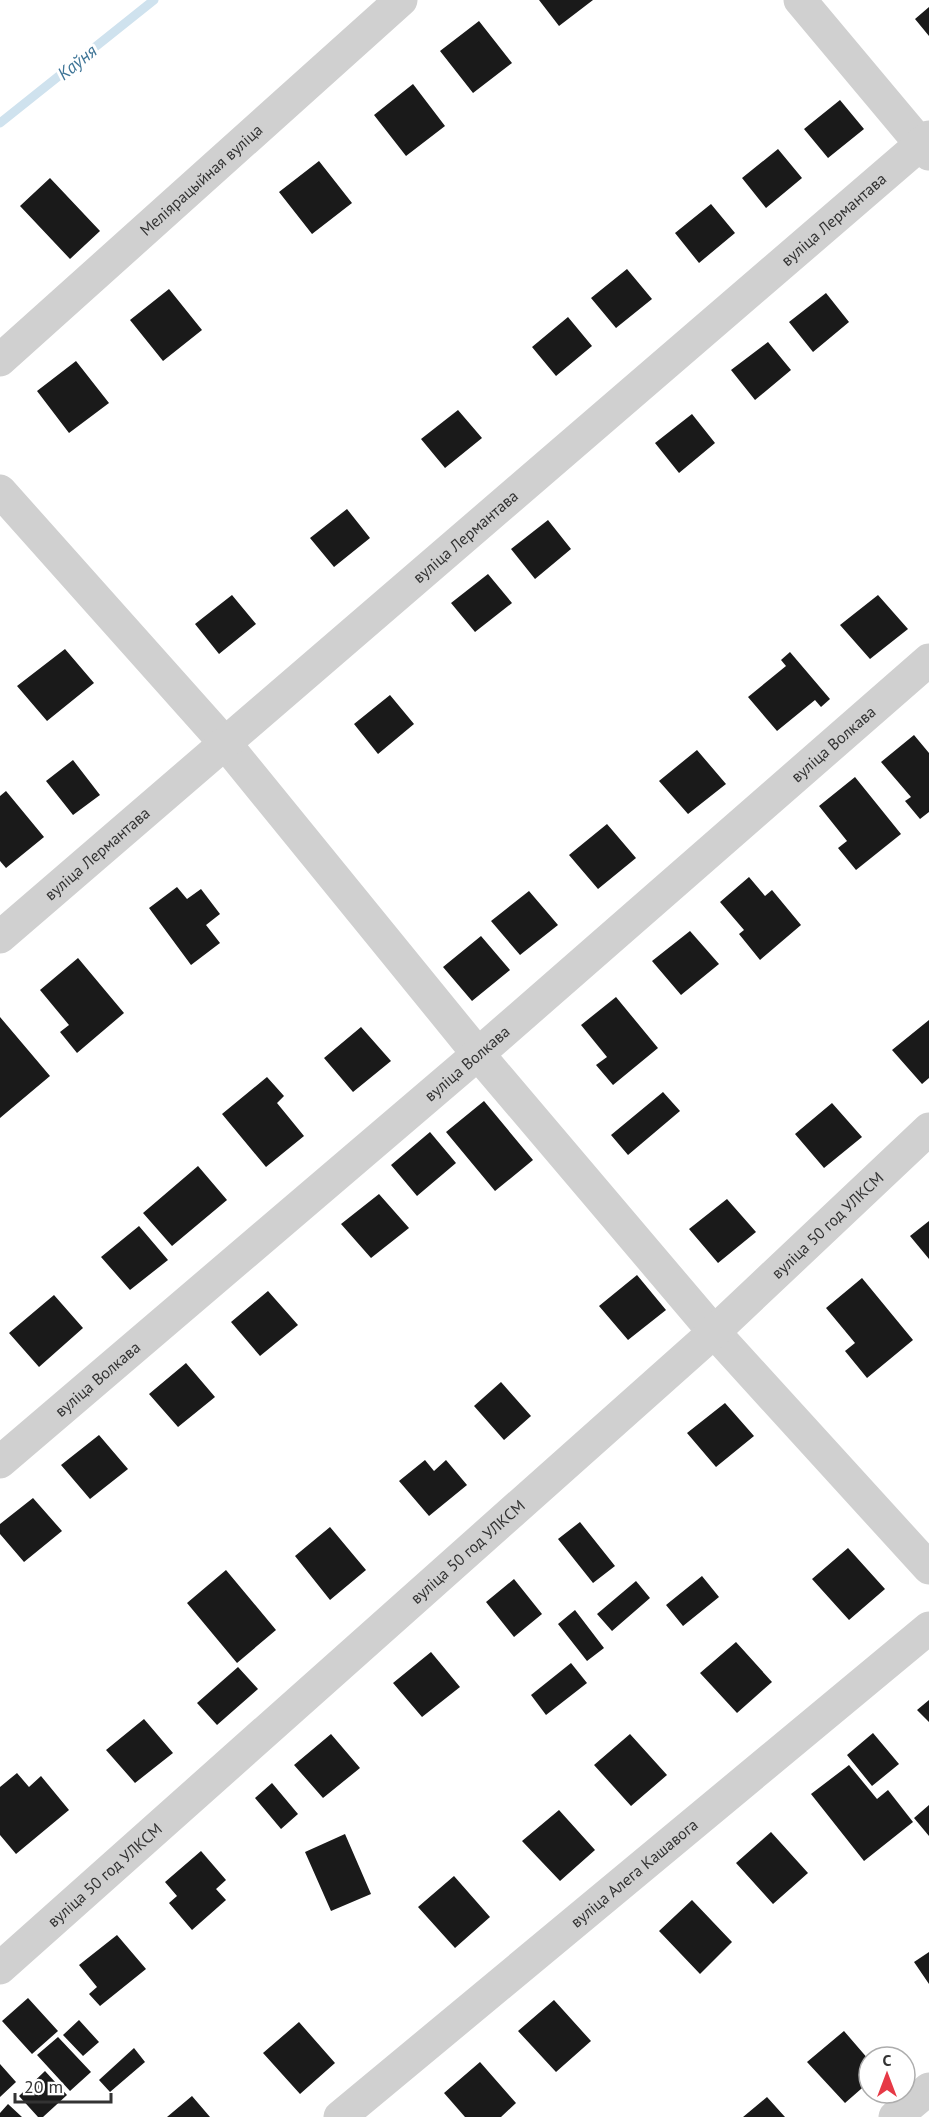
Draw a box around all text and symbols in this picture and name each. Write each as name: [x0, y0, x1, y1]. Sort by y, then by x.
water label: Каўня: [53, 39, 102, 85]
street label: Меліярацыйная вуліца: [135, 119, 266, 240]
street label: вуліца Лермантава: [777, 168, 890, 270]
street label: вуліца Лермантава: [409, 486, 522, 587]
street label: вуліца Волкава: [787, 701, 880, 786]
street label: вуліца Лермантава: [40, 803, 154, 904]
street label: вуліца Волкава: [420, 1021, 514, 1105]
street label: вуліца 50 год УЛКСМ: [767, 1167, 887, 1283]
street label: вуліца Волкава: [51, 1337, 144, 1421]
street label: вуліца 50 год УЛКСМ: [406, 1495, 529, 1608]
street label: вуліца Алега Кашавога: [566, 1814, 702, 1932]
street label: вуліца 50 год УЛКСМ: [43, 1819, 166, 1931]
north arrow: [857, 2045, 917, 2105]
text: С: [883, 2050, 892, 2070]
scale bar: [15, 2066, 111, 2104]
text: 20 m: [24, 2075, 63, 2098]

